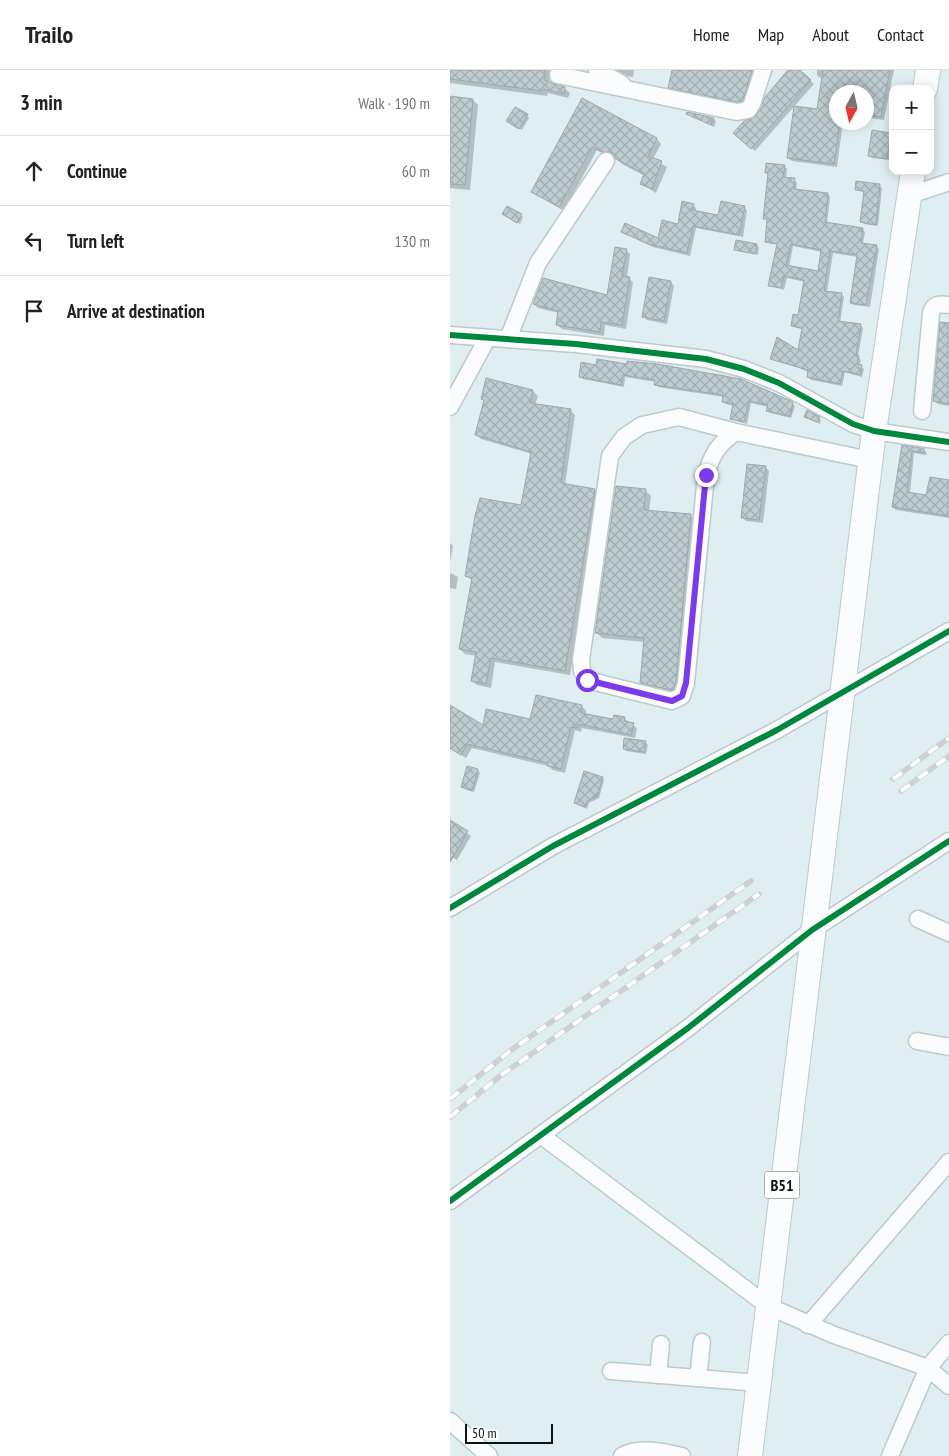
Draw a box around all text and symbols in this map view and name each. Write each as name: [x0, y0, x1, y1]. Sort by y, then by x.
text: Trailo: [25, 19, 73, 50]
text: Home: [693, 23, 730, 46]
text: Map: [758, 23, 784, 46]
text: About: [812, 23, 849, 46]
text: Contact: [877, 23, 924, 46]
north arrow: [829, 85, 874, 130]
map controls: [889, 85, 934, 175]
button: +: [889, 85, 934, 130]
text: 3 min: [20, 89, 62, 116]
text: Walk · 190 m: [358, 93, 430, 113]
button: −: [889, 130, 934, 175]
icon: ahead: [20, 157, 48, 185]
text: Continue: [67, 159, 127, 183]
text: 60 m: [402, 161, 430, 181]
icon: left: [20, 227, 48, 255]
text: Turn left: [67, 229, 124, 253]
text: 130 m: [395, 231, 430, 251]
icon: arrive: [20, 297, 48, 325]
text: Arrive at destination: [67, 299, 205, 323]
route end: [695, 464, 718, 487]
route start: [576, 669, 599, 692]
road number: B51: [764, 1172, 800, 1198]
scale bar: [465, 1421, 552, 1444]
text: 50 m: [472, 1424, 497, 1442]

